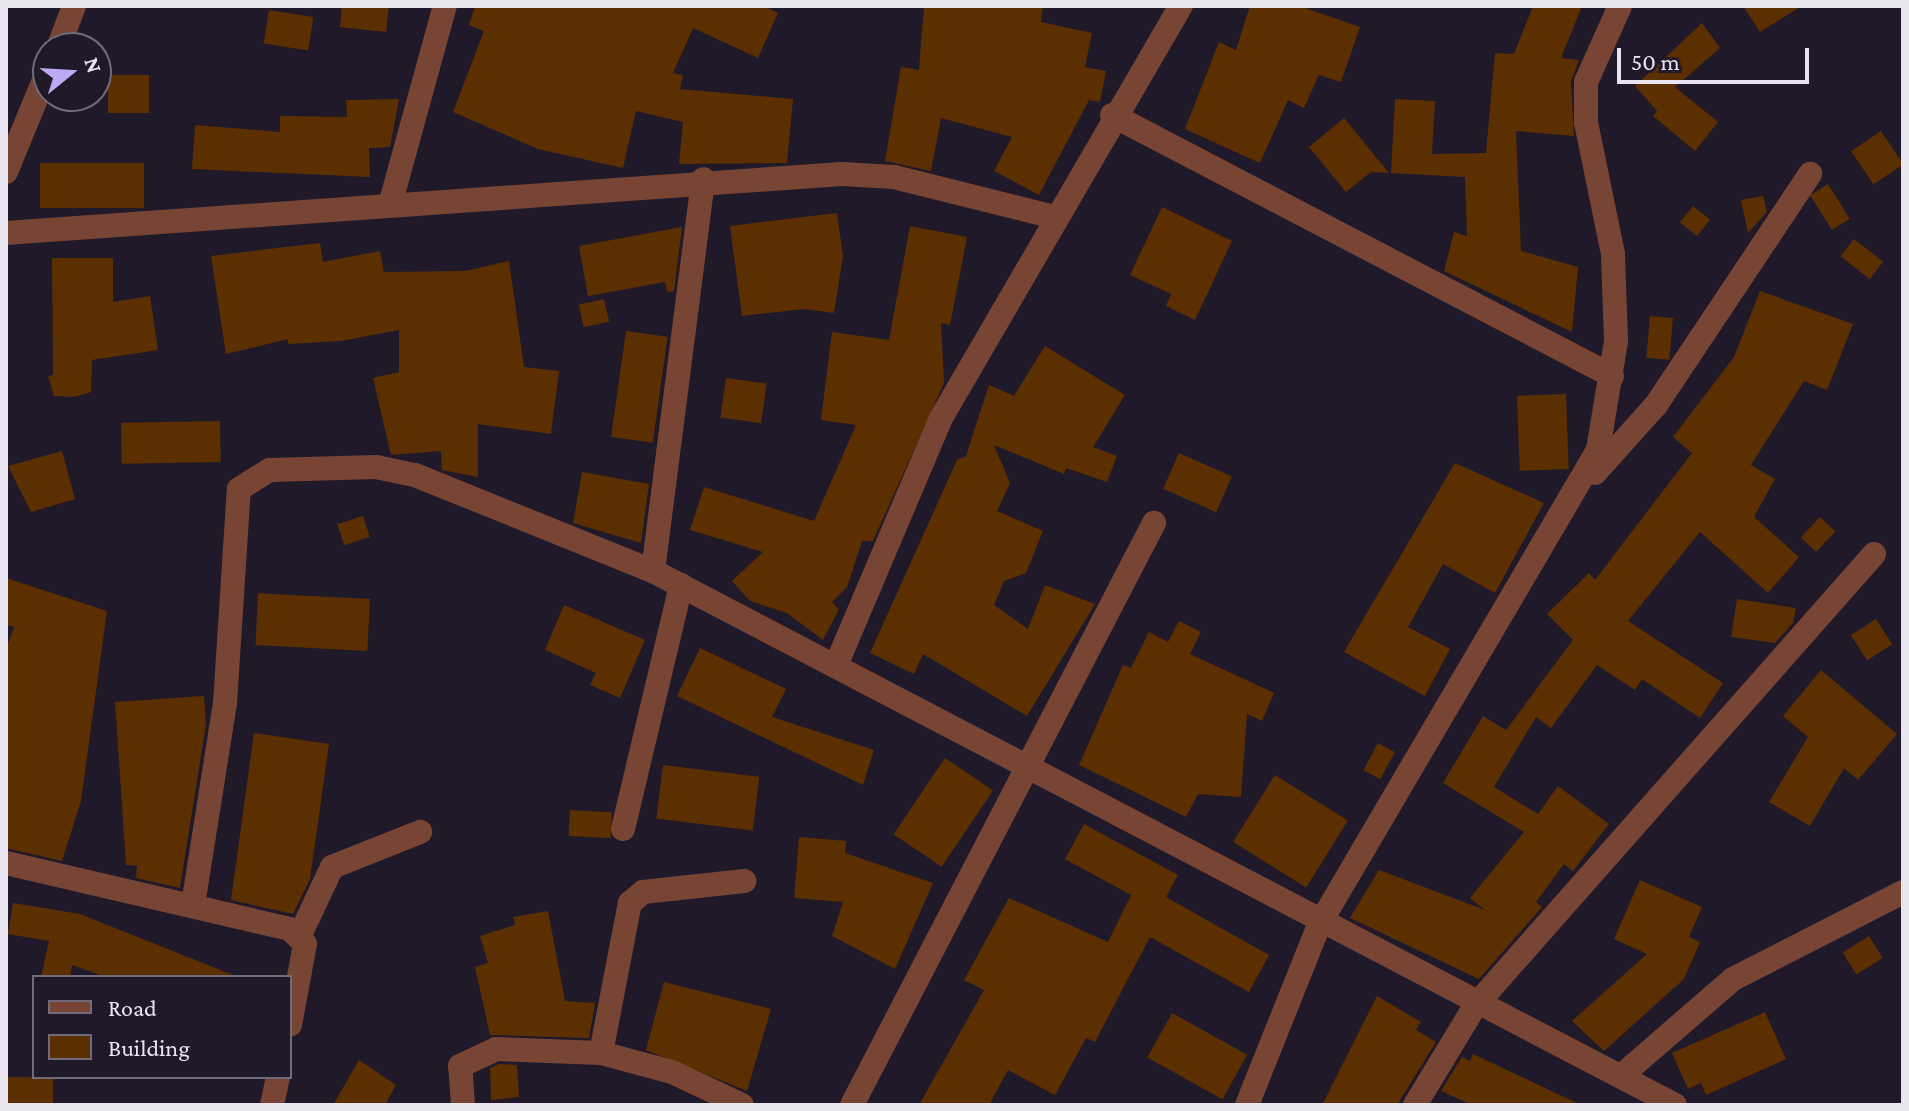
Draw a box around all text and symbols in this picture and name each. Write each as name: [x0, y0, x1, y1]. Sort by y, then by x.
north arrow: [32, 32, 112, 112]
scale bar: [1621, 32, 1813, 82]
text: 50 m: [1631, 48, 1680, 75]
text: N: [79, 54, 108, 76]
legend: [32, 975, 292, 1079]
text: Road: [108, 994, 157, 1021]
text: Building: [108, 1034, 190, 1061]

